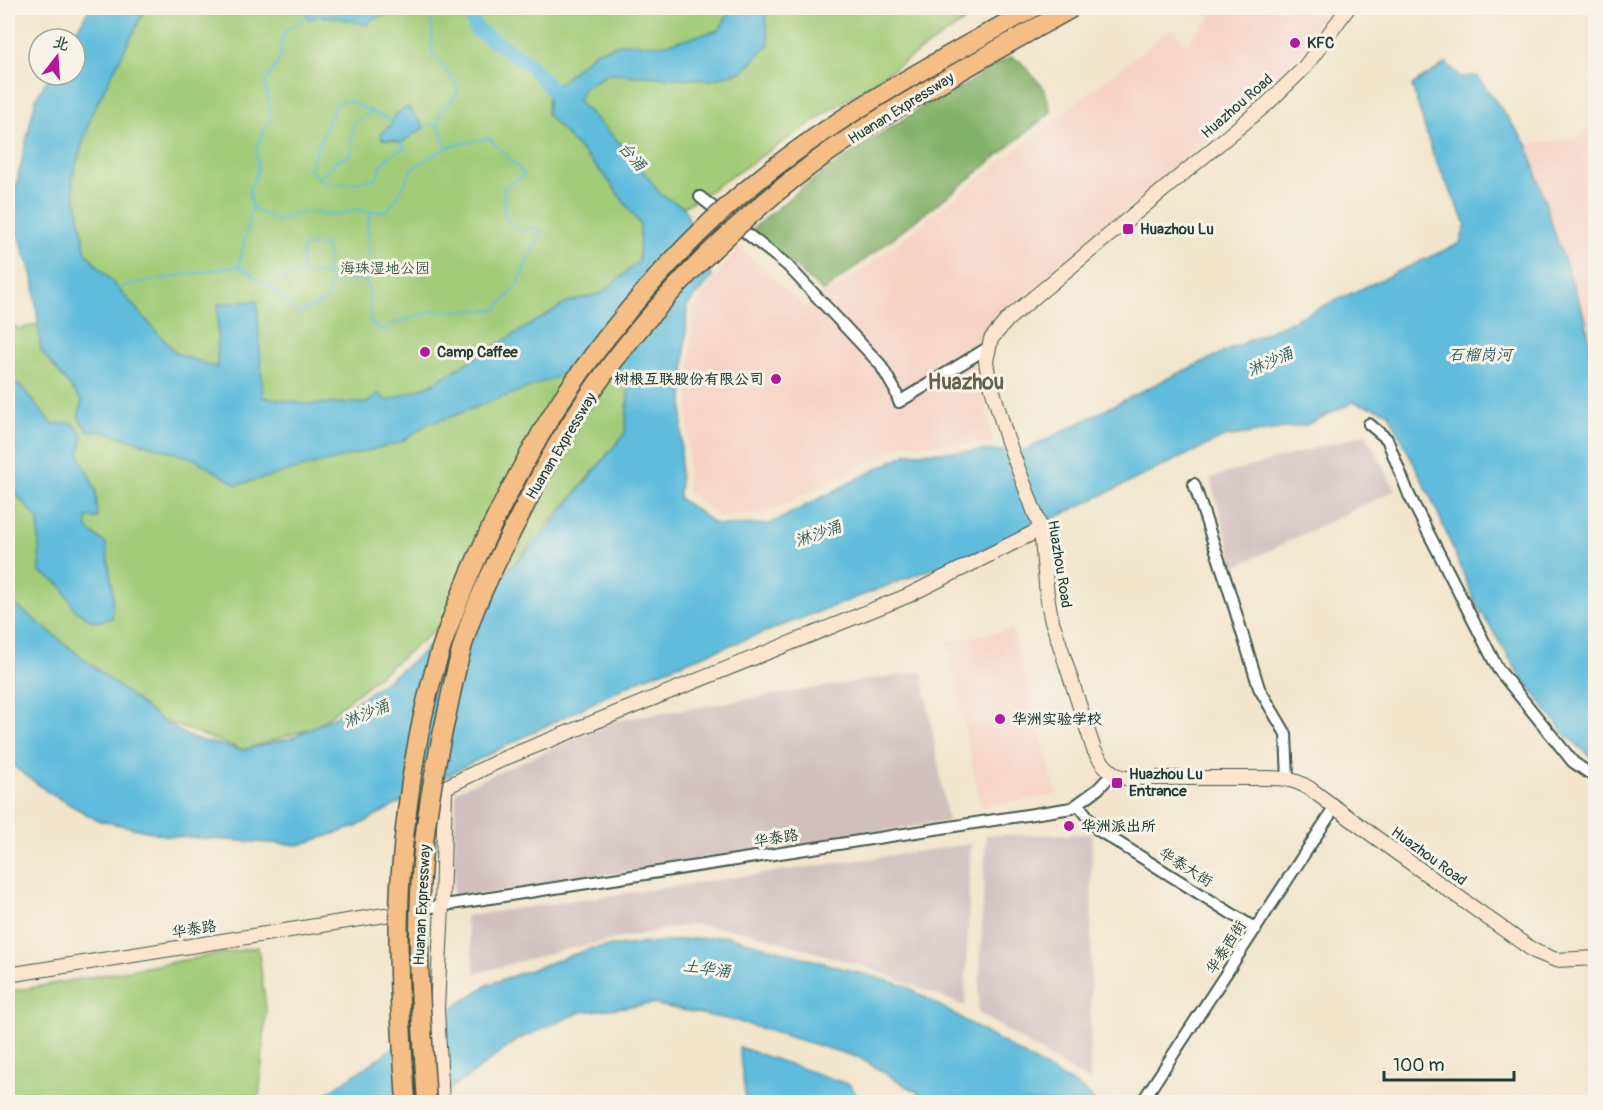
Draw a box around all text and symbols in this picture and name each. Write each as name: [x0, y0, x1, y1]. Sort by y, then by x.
north arrow: [27, 27, 87, 87]
text: 北: [51, 32, 72, 56]
place label: KFC: [1307, 34, 1334, 53]
marker: KFC: [1288, 36, 1302, 50]
street label: Huanan Expressway: [845, 68, 958, 149]
street label: Huazhou Road: [1198, 70, 1277, 143]
water label: 台涌: [614, 138, 651, 176]
place label: Huazhou Lu: [1140, 220, 1214, 239]
marker: Huazhou Lu: [1121, 222, 1135, 236]
park label: 海珠湿地公园: [340, 259, 430, 278]
place label: Camp Caffee: [437, 343, 518, 362]
water label: 淋沙涌: [1244, 343, 1297, 381]
marker: Camp Caffee: [418, 345, 432, 359]
water label: 石榴岗河: [1448, 345, 1515, 365]
district label: Huazhou: [928, 369, 1004, 396]
place label: 树根互联股份有限公司: [614, 370, 764, 389]
marker: 树根互联股份有限公司: [769, 372, 783, 386]
street label: Huanan Expressway: [522, 389, 601, 503]
water label: 淋沙涌: [792, 516, 845, 551]
street label: Huazhou Road: [1043, 519, 1076, 609]
water label: 淋沙涌: [340, 695, 393, 732]
place label: 华洲实验学校: [1012, 710, 1102, 729]
marker: 华洲实验学校: [993, 712, 1007, 726]
place label: Huazhou Lu Entrance: [1129, 765, 1203, 801]
marker: Huazhou Lu Entrance: [1110, 776, 1124, 790]
place label: 华洲派出所: [1081, 817, 1156, 836]
marker: 华洲派出所: [1062, 819, 1076, 833]
street label: Huazhou Road: [1387, 823, 1470, 890]
street label: 华泰路: [752, 826, 800, 851]
street label: Huanan Expressway: [410, 843, 435, 966]
street label: 华泰大街: [1155, 843, 1216, 891]
street label: 华泰路: [170, 917, 218, 942]
street label: 华泰西街: [1202, 917, 1251, 978]
water label: 土华涌: [682, 956, 733, 982]
scale bar: [1384, 1044, 1514, 1082]
text: 100 m: [1393, 1054, 1445, 1077]

